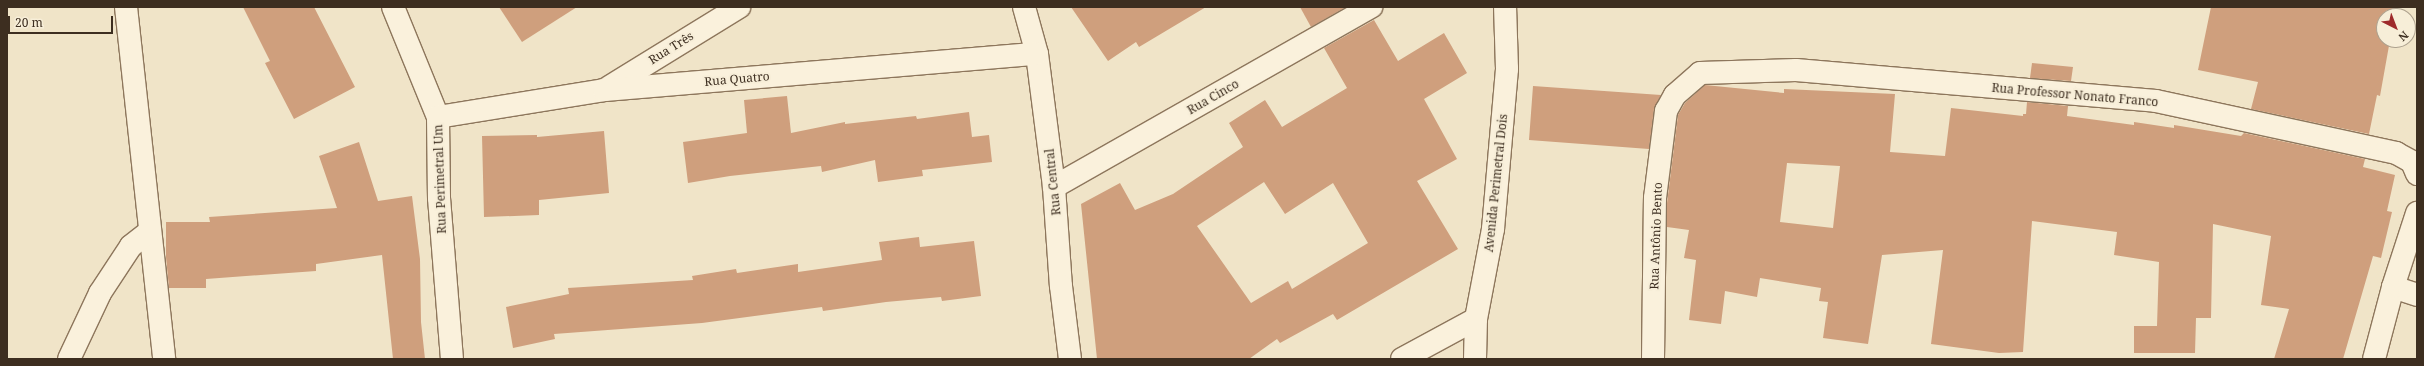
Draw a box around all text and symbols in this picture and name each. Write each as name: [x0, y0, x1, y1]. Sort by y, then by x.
scale bar: [10, 8, 115, 34]
north arrow: [2376, 8, 2416, 48]
text: 20 m: [15, 14, 43, 31]
text: N: [2395, 28, 2412, 45]
street label: Rua Três: [646, 29, 696, 67]
street label: Rua Quatro: [704, 69, 770, 89]
street label: Rua Cinco: [1185, 76, 1241, 118]
street label: Rua Professor Nonato Franco: [1991, 81, 2159, 109]
street label: Avenida Perimetral Dois: [1482, 113, 1510, 253]
street label: Rua Perimetral Um: [431, 124, 449, 234]
street label: Rua Central: [1042, 148, 1064, 216]
street label: Rua Antônio Bento: [1647, 182, 1665, 290]

